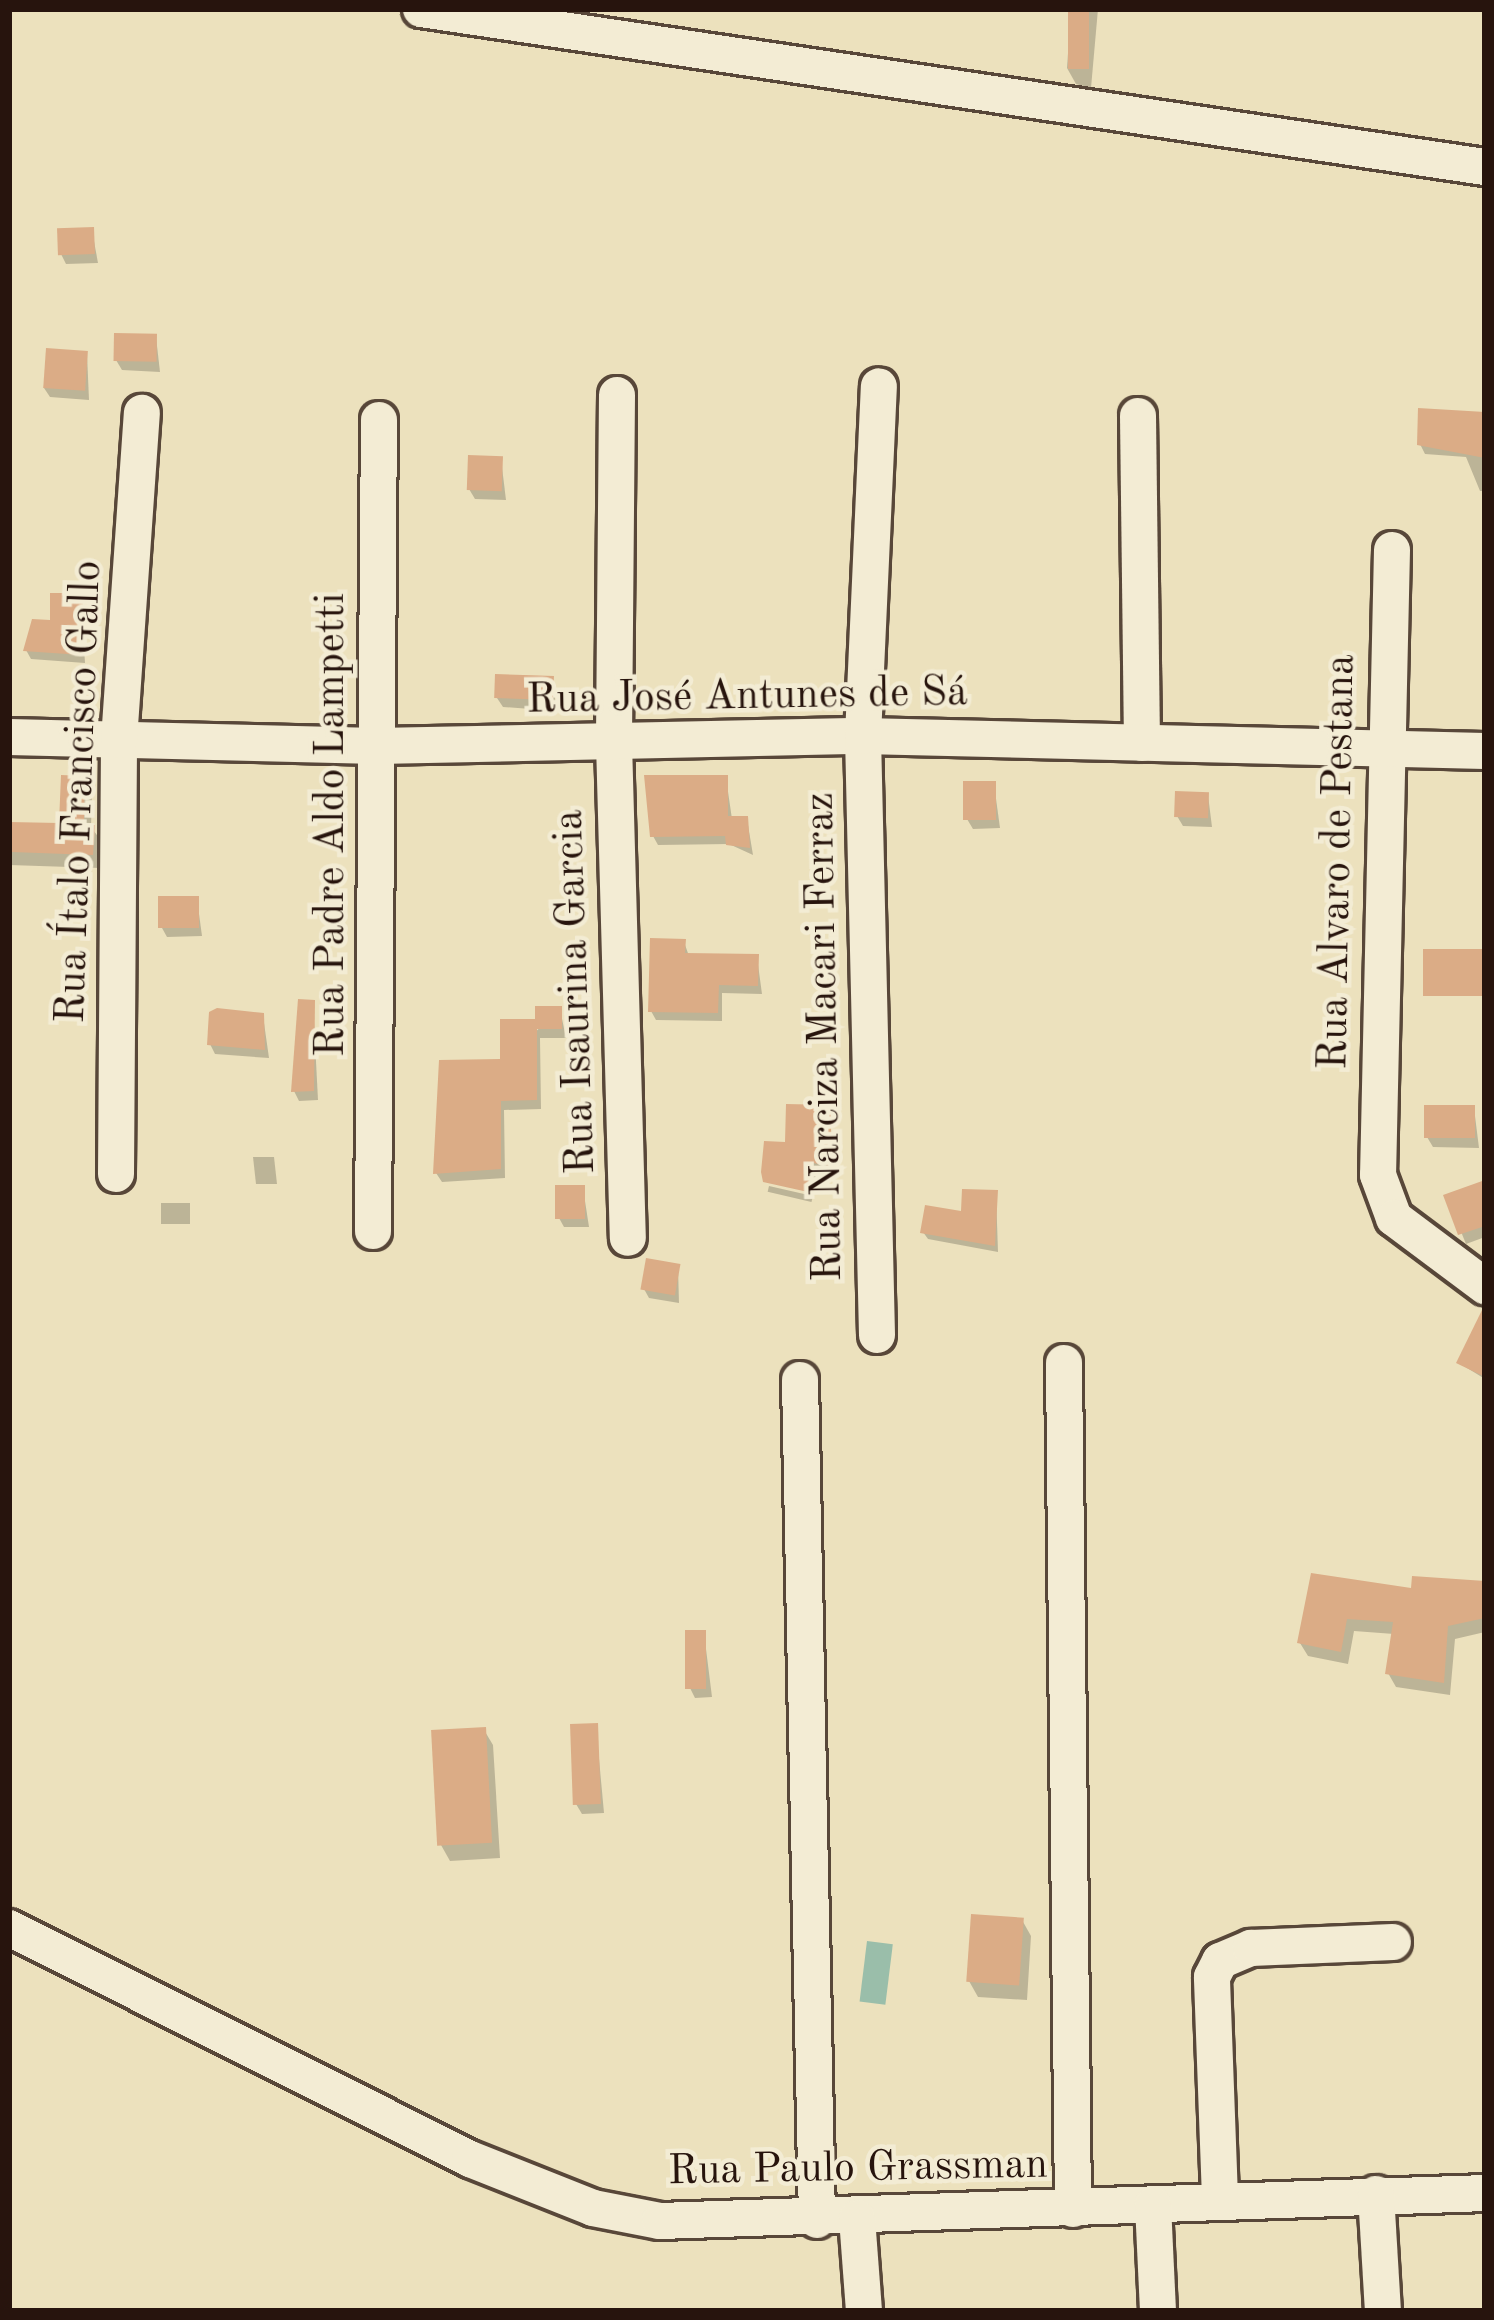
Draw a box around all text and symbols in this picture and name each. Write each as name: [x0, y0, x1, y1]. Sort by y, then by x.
street label: Rua Ítalo Francisco Gallo: [47, 560, 113, 1024]
street label: Rua Padre Aldo Lampetti: [307, 593, 357, 1057]
street label: Rua Alvaro de Pestana: [1309, 654, 1367, 1070]
street label: Rua José Antunes de Sá: [526, 668, 968, 726]
street label: Rua Narciza Macari Ferraz: [796, 792, 854, 1282]
street label: Rua Isaurina Garcia: [544, 809, 608, 1175]
street label: Rua Paulo Grassman: [667, 2140, 1049, 2198]

